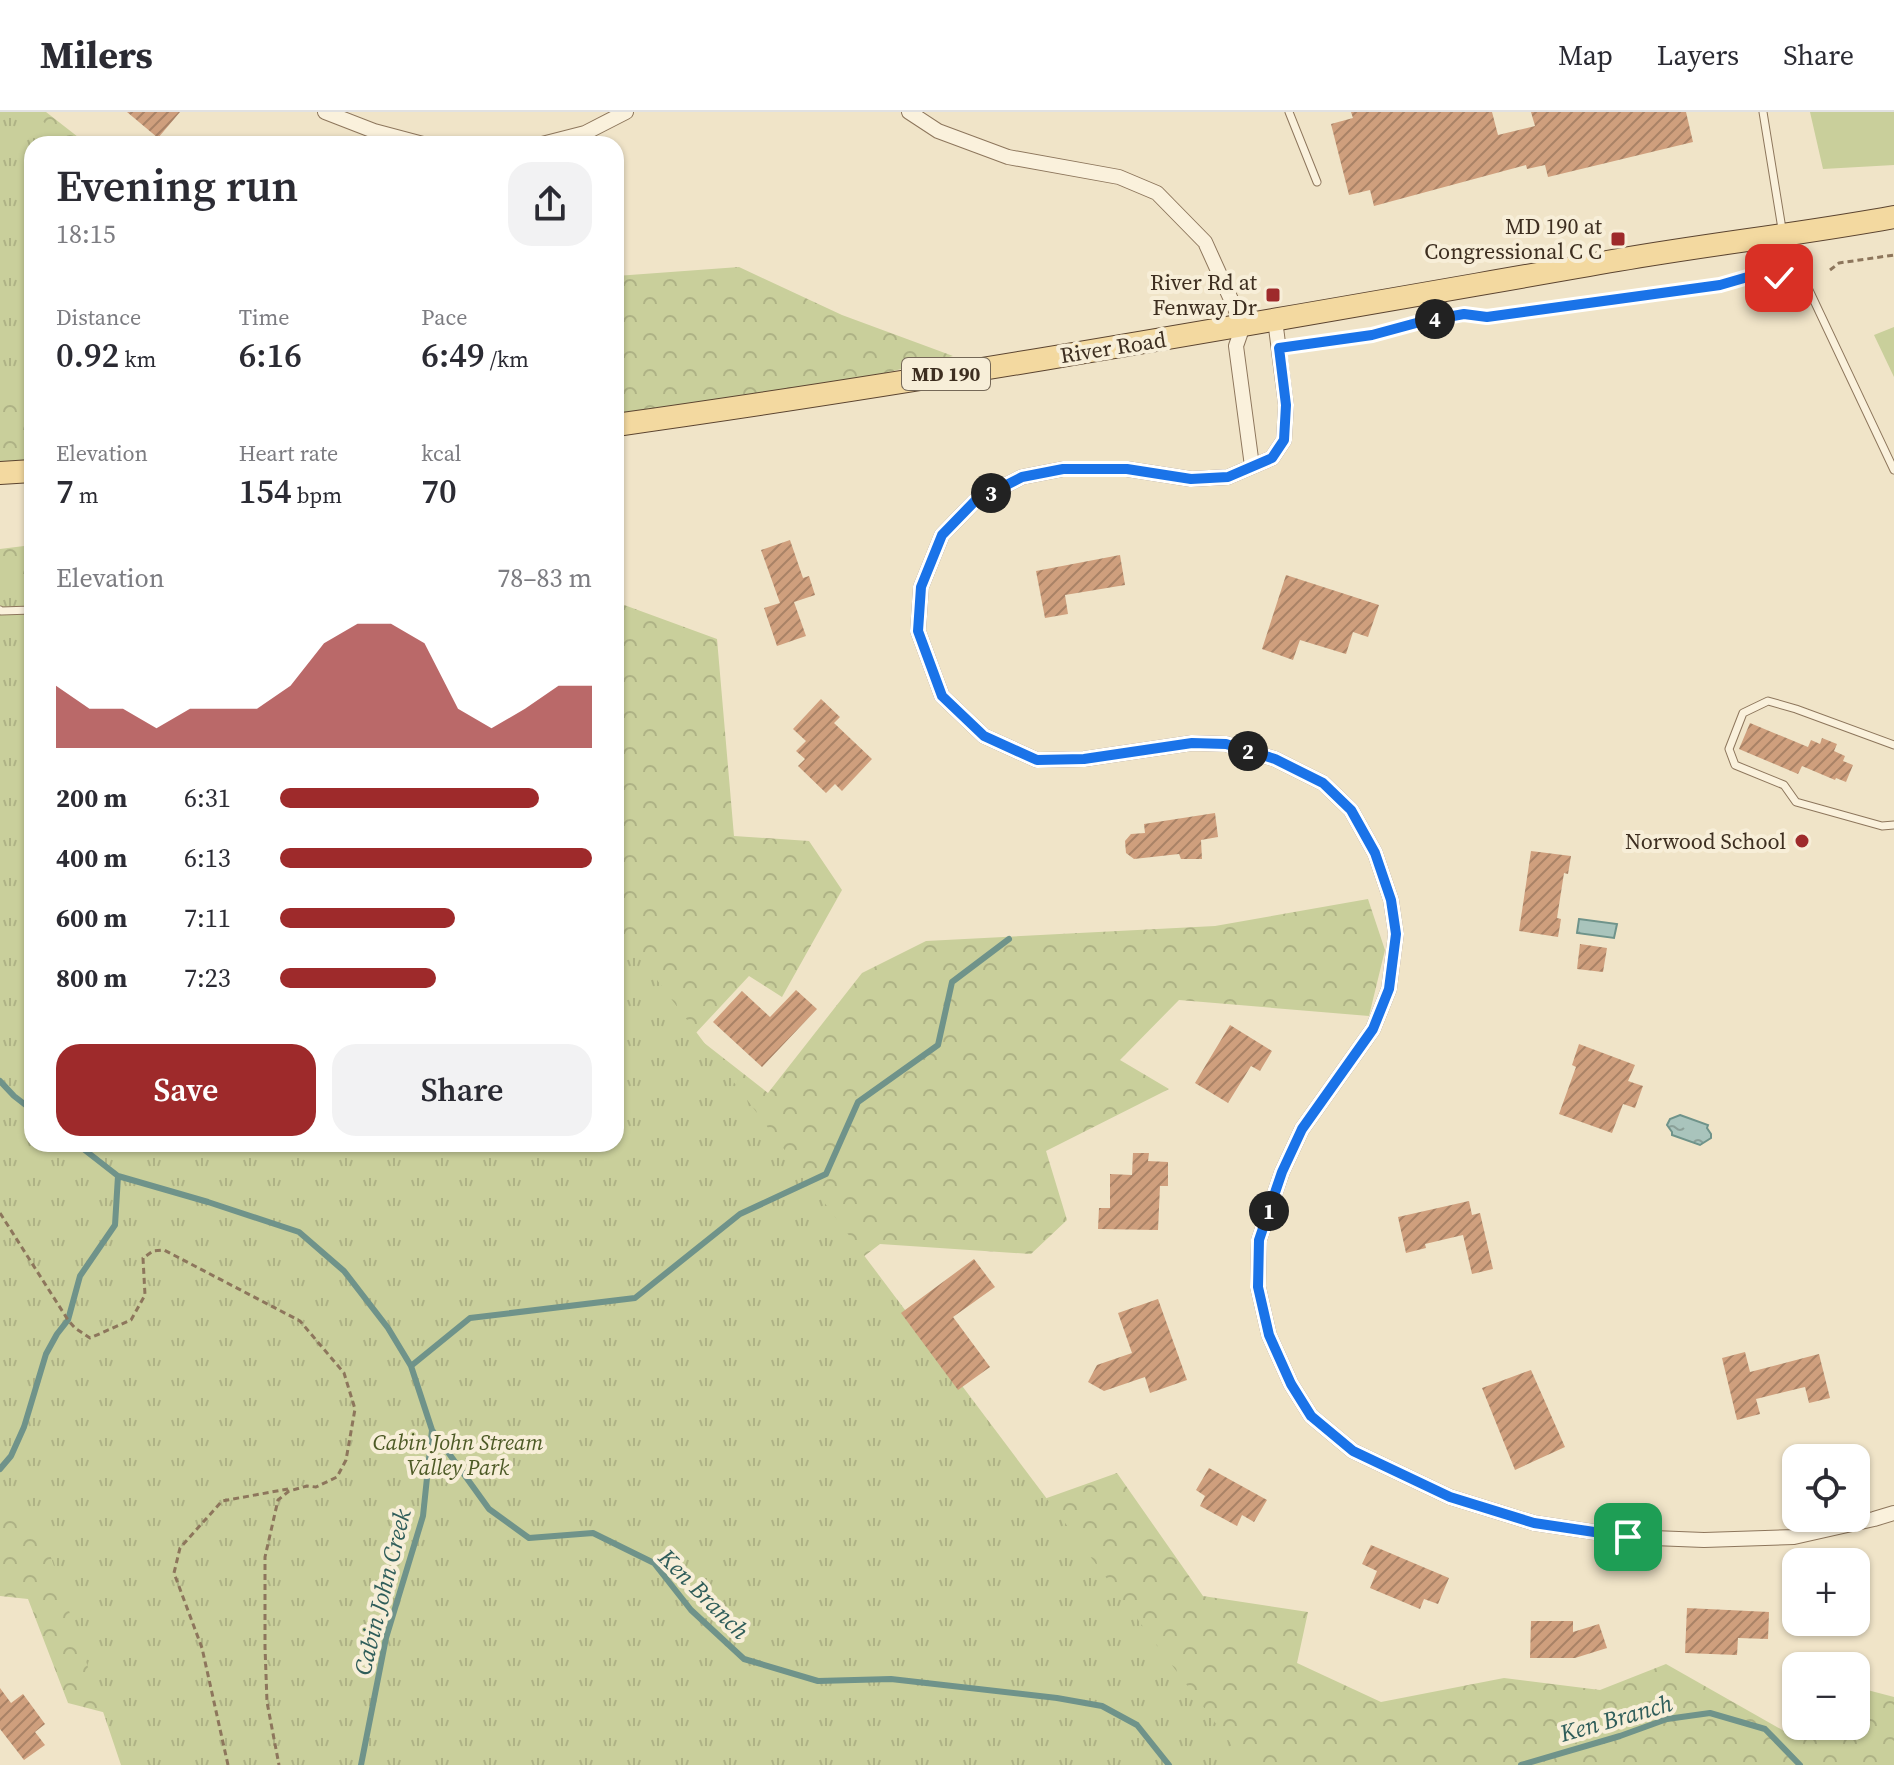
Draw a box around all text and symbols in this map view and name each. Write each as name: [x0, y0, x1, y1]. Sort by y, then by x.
text: Milers: [40, 29, 153, 81]
text: Map: [1558, 36, 1613, 74]
text: Layers: [1657, 36, 1739, 74]
text: Share: [1783, 36, 1854, 74]
text: Evening run: [56, 155, 298, 216]
button: share: [508, 162, 592, 246]
place label: MD 190 at Congressional C C: [1424, 211, 1603, 266]
text: 18:15: [56, 216, 116, 252]
marker: MD 190 at Congressional C C: [1609, 230, 1627, 248]
pin: [1745, 244, 1813, 312]
icon: check: [1757, 256, 1801, 300]
place label: River Rd at Fenway Dr: [1150, 267, 1258, 322]
marker: River Rd at Fenway Dr: [1264, 286, 1282, 304]
pin: 4: [1415, 299, 1455, 339]
text: Distance: [56, 302, 141, 332]
text: Time: [239, 302, 290, 332]
text: Pace: [421, 302, 467, 332]
text: 4: [1429, 304, 1441, 334]
street label: River Road: [1058, 324, 1169, 370]
text: 0.92: [56, 332, 119, 378]
text: 6:16: [239, 332, 302, 378]
text: 6:49: [421, 332, 485, 378]
text: km: [119, 344, 156, 374]
text: /km: [485, 344, 529, 374]
road number: MD 190: [902, 358, 990, 390]
text: Elevation: [56, 438, 148, 468]
text: Heart rate: [239, 438, 338, 468]
text: kcal: [421, 438, 461, 468]
text: 7: [56, 468, 74, 514]
text: 154: [239, 468, 292, 514]
text: 70: [421, 468, 457, 514]
pin: 3: [971, 473, 1011, 513]
text: 3: [985, 478, 997, 508]
text: m: [74, 480, 99, 510]
text: bpm: [292, 480, 342, 510]
text: Elevation: [56, 560, 165, 596]
text: 78–83 m: [497, 560, 592, 596]
pin: 2: [1228, 731, 1268, 771]
text: 2: [1242, 736, 1254, 766]
text: 200 m: [56, 780, 127, 816]
text: 6:31: [184, 780, 231, 816]
place label: Norwood School: [1625, 826, 1786, 856]
marker: Norwood School: [1793, 832, 1811, 850]
text: 400 m: [56, 840, 127, 876]
text: 6:13: [184, 840, 231, 876]
text: 600 m: [56, 900, 127, 936]
text: 7:11: [184, 900, 231, 936]
text: 800 m: [56, 960, 127, 996]
text: 7:23: [184, 960, 231, 996]
button: Save: [56, 1044, 316, 1136]
button: Share: [332, 1044, 592, 1136]
pin: 1: [1249, 1191, 1289, 1231]
text: 1: [1263, 1196, 1275, 1226]
park label: Cabin John Stream Valley Park: [373, 1427, 543, 1482]
map controls: [1782, 1444, 1870, 1740]
button: locate: [1782, 1444, 1870, 1532]
pin: [1594, 1503, 1662, 1571]
water label: Cabin John Creek: [345, 1505, 419, 1679]
icon: arrive: [1606, 1515, 1650, 1559]
water label: Ken Branch: [651, 1541, 757, 1647]
button: +: [1782, 1548, 1870, 1636]
button: −: [1782, 1652, 1870, 1740]
water label: Ken Branch: [1555, 1686, 1676, 1750]

